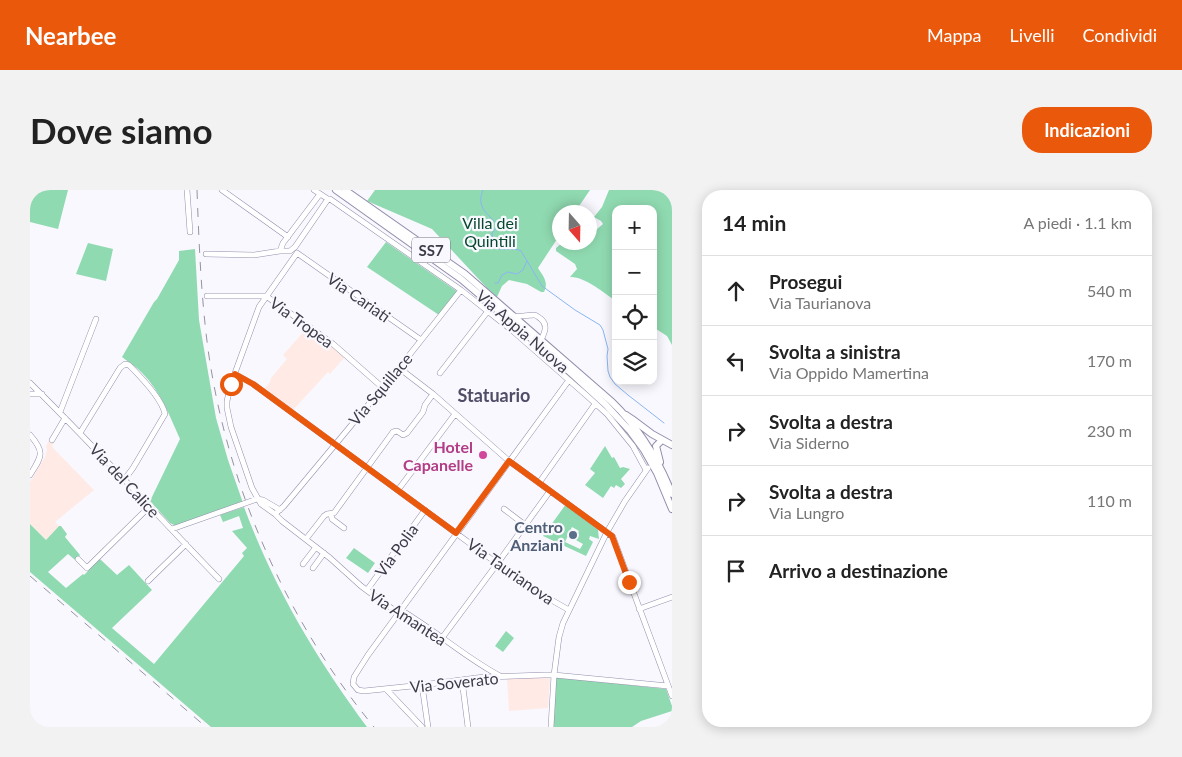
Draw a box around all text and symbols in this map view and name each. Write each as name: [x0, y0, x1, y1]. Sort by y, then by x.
text: Nearbee: [25, 21, 116, 50]
text: Mappa: [927, 24, 982, 46]
text: Livelli: [1010, 24, 1054, 46]
text: Condividi: [1082, 24, 1157, 46]
button: Indicazioni: [1022, 107, 1152, 153]
text: Dove siamo: [30, 109, 213, 151]
north arrow: [552, 205, 597, 250]
map controls: [612, 205, 657, 385]
button: +: [612, 205, 657, 250]
text: 14 min: [722, 210, 786, 235]
park label: Villa dei Quintili: [462, 213, 518, 250]
text: A piedi · 1.1 km: [1023, 213, 1132, 232]
road number: SS7: [412, 238, 450, 262]
button: −: [612, 250, 657, 295]
street label: Via Cariati: [324, 268, 394, 326]
text: Prosegui: [769, 270, 842, 293]
icon: ahead: [722, 277, 750, 305]
text: 540 m: [1087, 281, 1132, 300]
street label: Via Appia Nuova: [473, 286, 573, 376]
street label: Via Tropea: [267, 293, 337, 351]
text: Via Taurianova: [769, 293, 871, 312]
button: locate: [612, 295, 657, 340]
button: layers: [612, 340, 657, 385]
text: Svolta a sinistra: [769, 340, 901, 363]
icon: left: [722, 347, 750, 375]
street label: Via Squillace: [344, 349, 416, 429]
text: 170 m: [1087, 351, 1132, 370]
text: Via Oppido Mamertina: [769, 363, 929, 382]
route start: [220, 373, 243, 396]
district label: Statuario: [458, 384, 530, 406]
text: Svolta a destra: [769, 410, 893, 433]
icon: right: [722, 417, 750, 445]
text: 230 m: [1087, 421, 1132, 440]
text: Via Siderno: [769, 433, 849, 452]
place label: Hotel Capanelle: [403, 437, 473, 474]
street label: Via del Calice: [86, 439, 164, 521]
marker: Hotel Capanelle: [477, 449, 489, 461]
text: Svolta a destra: [769, 480, 893, 503]
icon: right: [722, 487, 750, 515]
text: 110 m: [1087, 491, 1132, 510]
text: Via Lungro: [769, 503, 844, 522]
place label: Centro Anziani: [509, 517, 563, 554]
street label: Via Polia: [371, 520, 421, 580]
marker: Centro Anziani: [567, 529, 579, 541]
street label: Via Taurianova: [464, 534, 558, 608]
icon: arrive: [722, 557, 750, 585]
text: Arrivo a destinazione: [769, 559, 948, 582]
route end: [618, 571, 641, 594]
street label: Via Amantea: [365, 585, 451, 649]
street label: Via Soverato: [409, 668, 499, 696]

